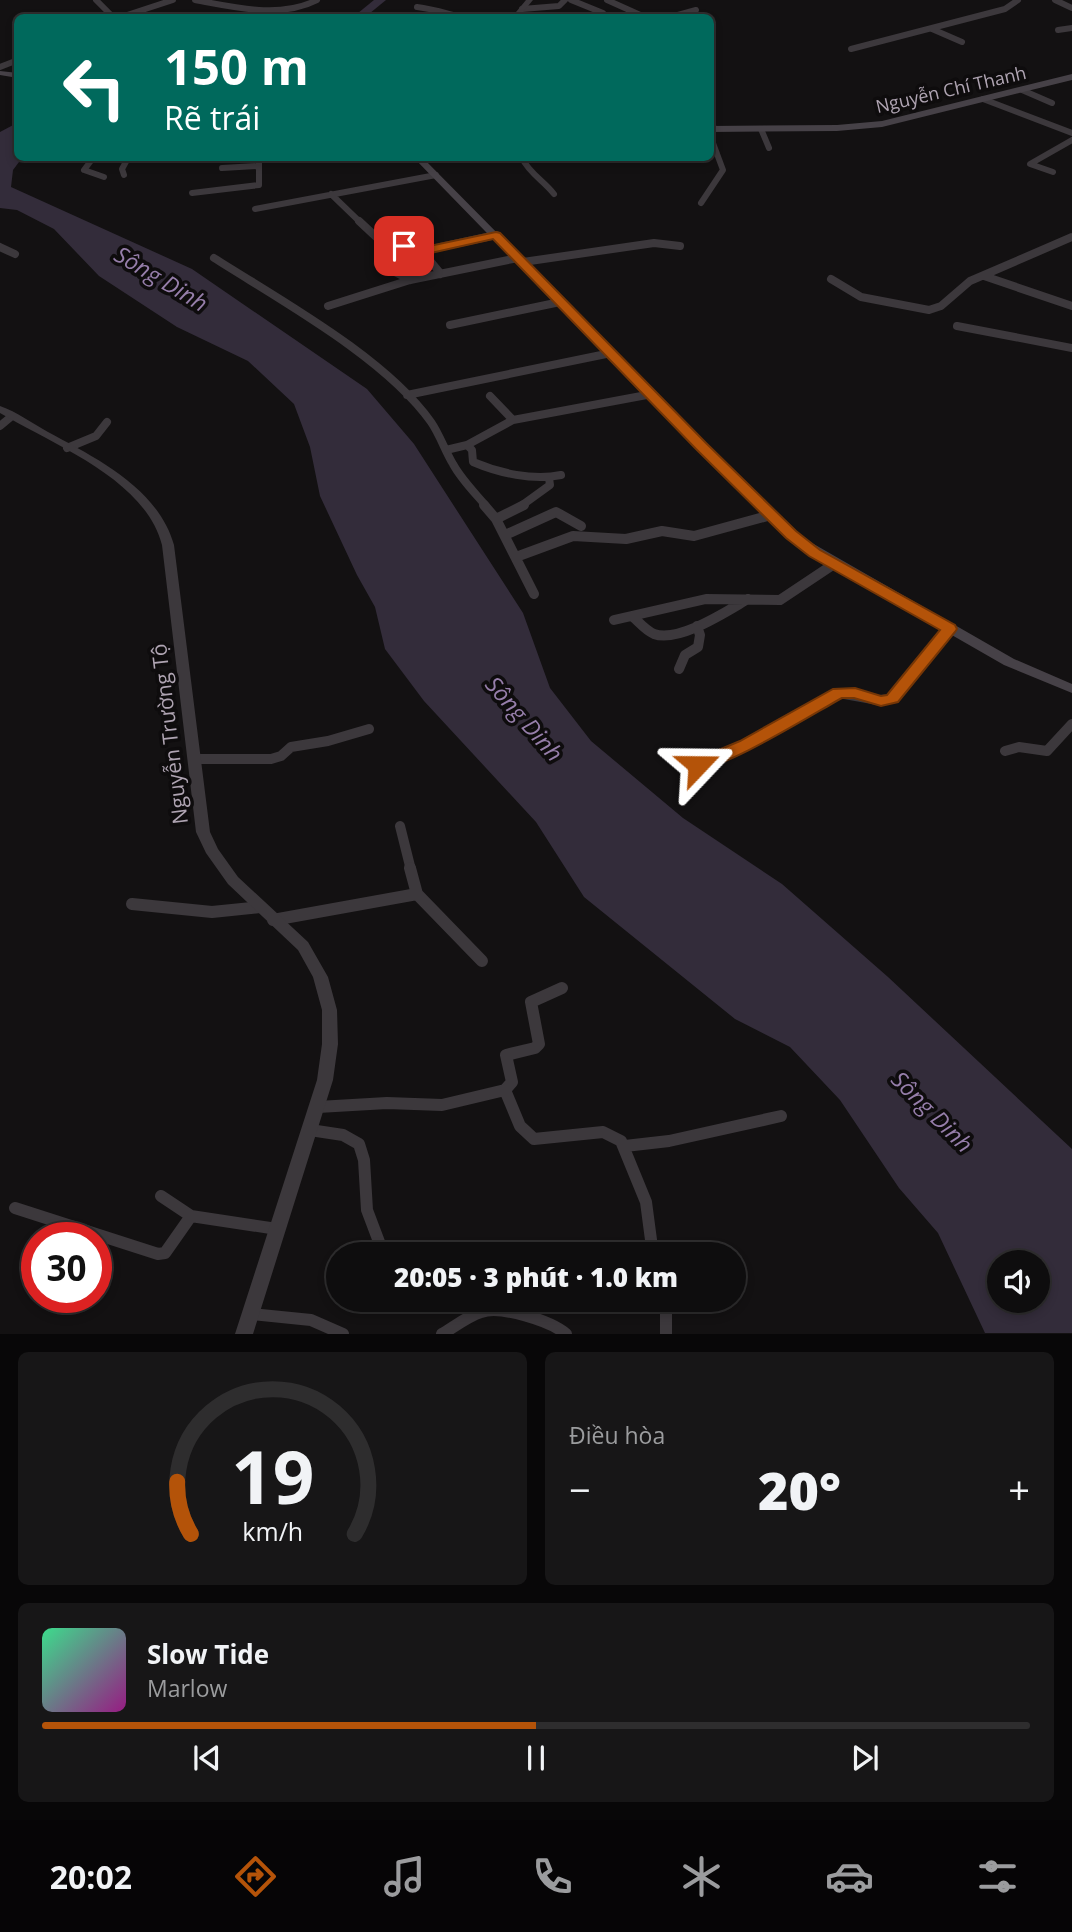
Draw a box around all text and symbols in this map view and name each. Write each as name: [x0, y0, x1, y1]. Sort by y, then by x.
text: 150 m: [164, 33, 309, 99]
icon: left: [49, 42, 140, 133]
street label: Nguyễn Chí Thanh: [873, 60, 1028, 118]
text: Rẽ trái: [164, 96, 260, 139]
pin: [374, 216, 434, 276]
icon: arrive: [385, 227, 423, 265]
water label: Sông Dinh: [109, 238, 214, 318]
street label: Nguyễn Trường Tộ: [144, 642, 194, 826]
water label: Sông Dinh: [479, 669, 571, 768]
position arrow: [661, 728, 735, 802]
water label: Sông Dinh: [885, 1063, 981, 1159]
speed limit sign: 30: [21, 1222, 112, 1313]
map controls: [987, 1250, 1050, 1313]
button: sound: [987, 1250, 1050, 1313]
text: 20:05 · 3 phút · 1.0 km: [394, 1259, 678, 1295]
text: Điều hòa: [569, 1419, 665, 1451]
text: 19: [231, 1427, 314, 1526]
text: 20°: [758, 1454, 841, 1525]
text: −: [569, 1463, 591, 1515]
text: +: [1008, 1463, 1030, 1515]
text: km/h: [242, 1514, 303, 1548]
text: Slow Tide: [147, 1636, 269, 1672]
text: Marlow: [147, 1672, 227, 1704]
icon: previous: [188, 1739, 226, 1777]
icon: pause: [517, 1739, 555, 1777]
icon: next: [846, 1739, 884, 1777]
icon: directions: [231, 1852, 280, 1901]
icon: music: [380, 1852, 429, 1901]
icon: phone: [528, 1852, 577, 1901]
icon: climate: [677, 1852, 726, 1901]
icon: car: [825, 1852, 874, 1901]
icon: filters: [973, 1852, 1022, 1901]
text: 20:02: [50, 1855, 132, 1898]

